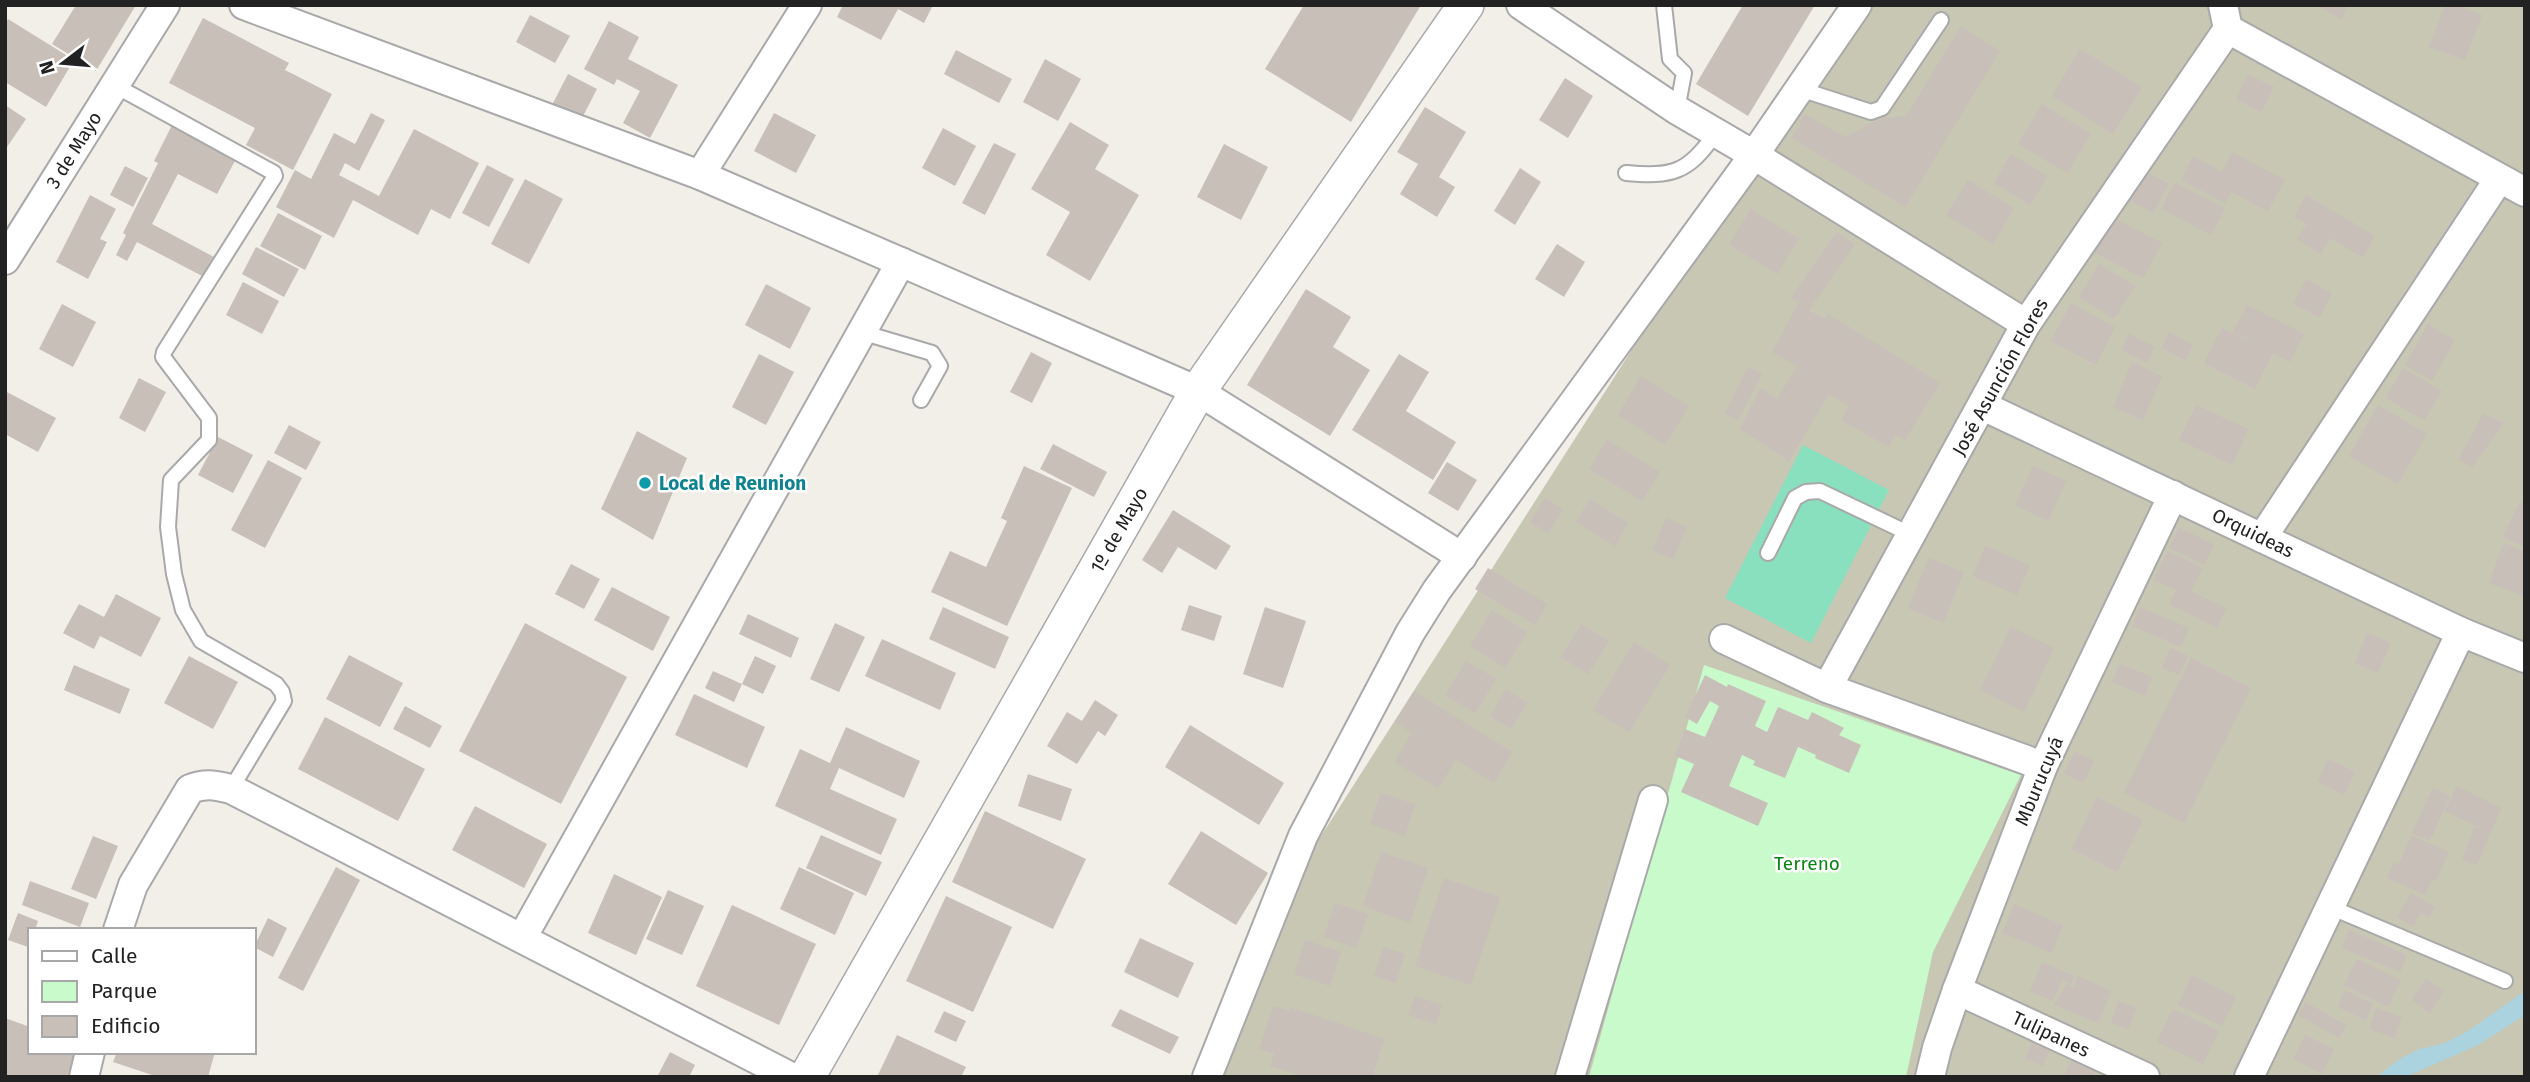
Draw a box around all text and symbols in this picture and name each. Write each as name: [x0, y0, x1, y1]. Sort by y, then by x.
north arrow: [28, 28, 98, 98]
text: N: [34, 58, 60, 77]
street label: 3 de Mayo: [41, 107, 107, 193]
street label: José Asunción Flores: [1947, 294, 2053, 460]
place label: Local de Reunion: [659, 472, 806, 495]
marker: Local de Reunion: [637, 475, 653, 491]
street label: 1º de Mayo: [1085, 483, 1153, 577]
street label: Orquideas: [2208, 503, 2298, 563]
street label: Mburucuyá: [2010, 733, 2068, 829]
park label: Terreno: [1774, 852, 1840, 875]
legend: [28, 928, 256, 1054]
text: Calle: [91, 943, 137, 969]
text: Parque: [91, 978, 157, 1004]
street label: Tulipanes: [2009, 1006, 2094, 1062]
text: Edificio: [91, 1013, 161, 1039]

